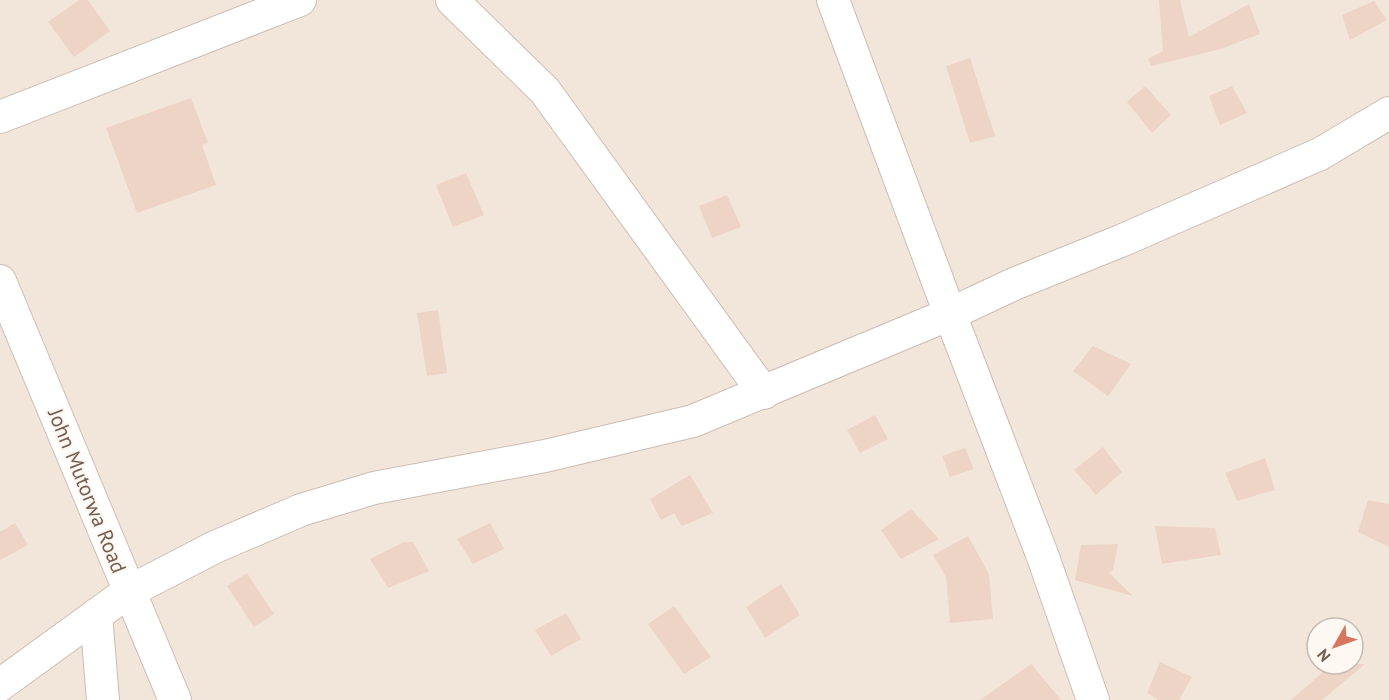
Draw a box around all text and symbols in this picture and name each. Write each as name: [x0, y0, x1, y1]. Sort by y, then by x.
street label: John Mutorwa Road: [42, 404, 133, 577]
north arrow: [1305, 616, 1365, 676]
text: N: [1312, 645, 1335, 666]

